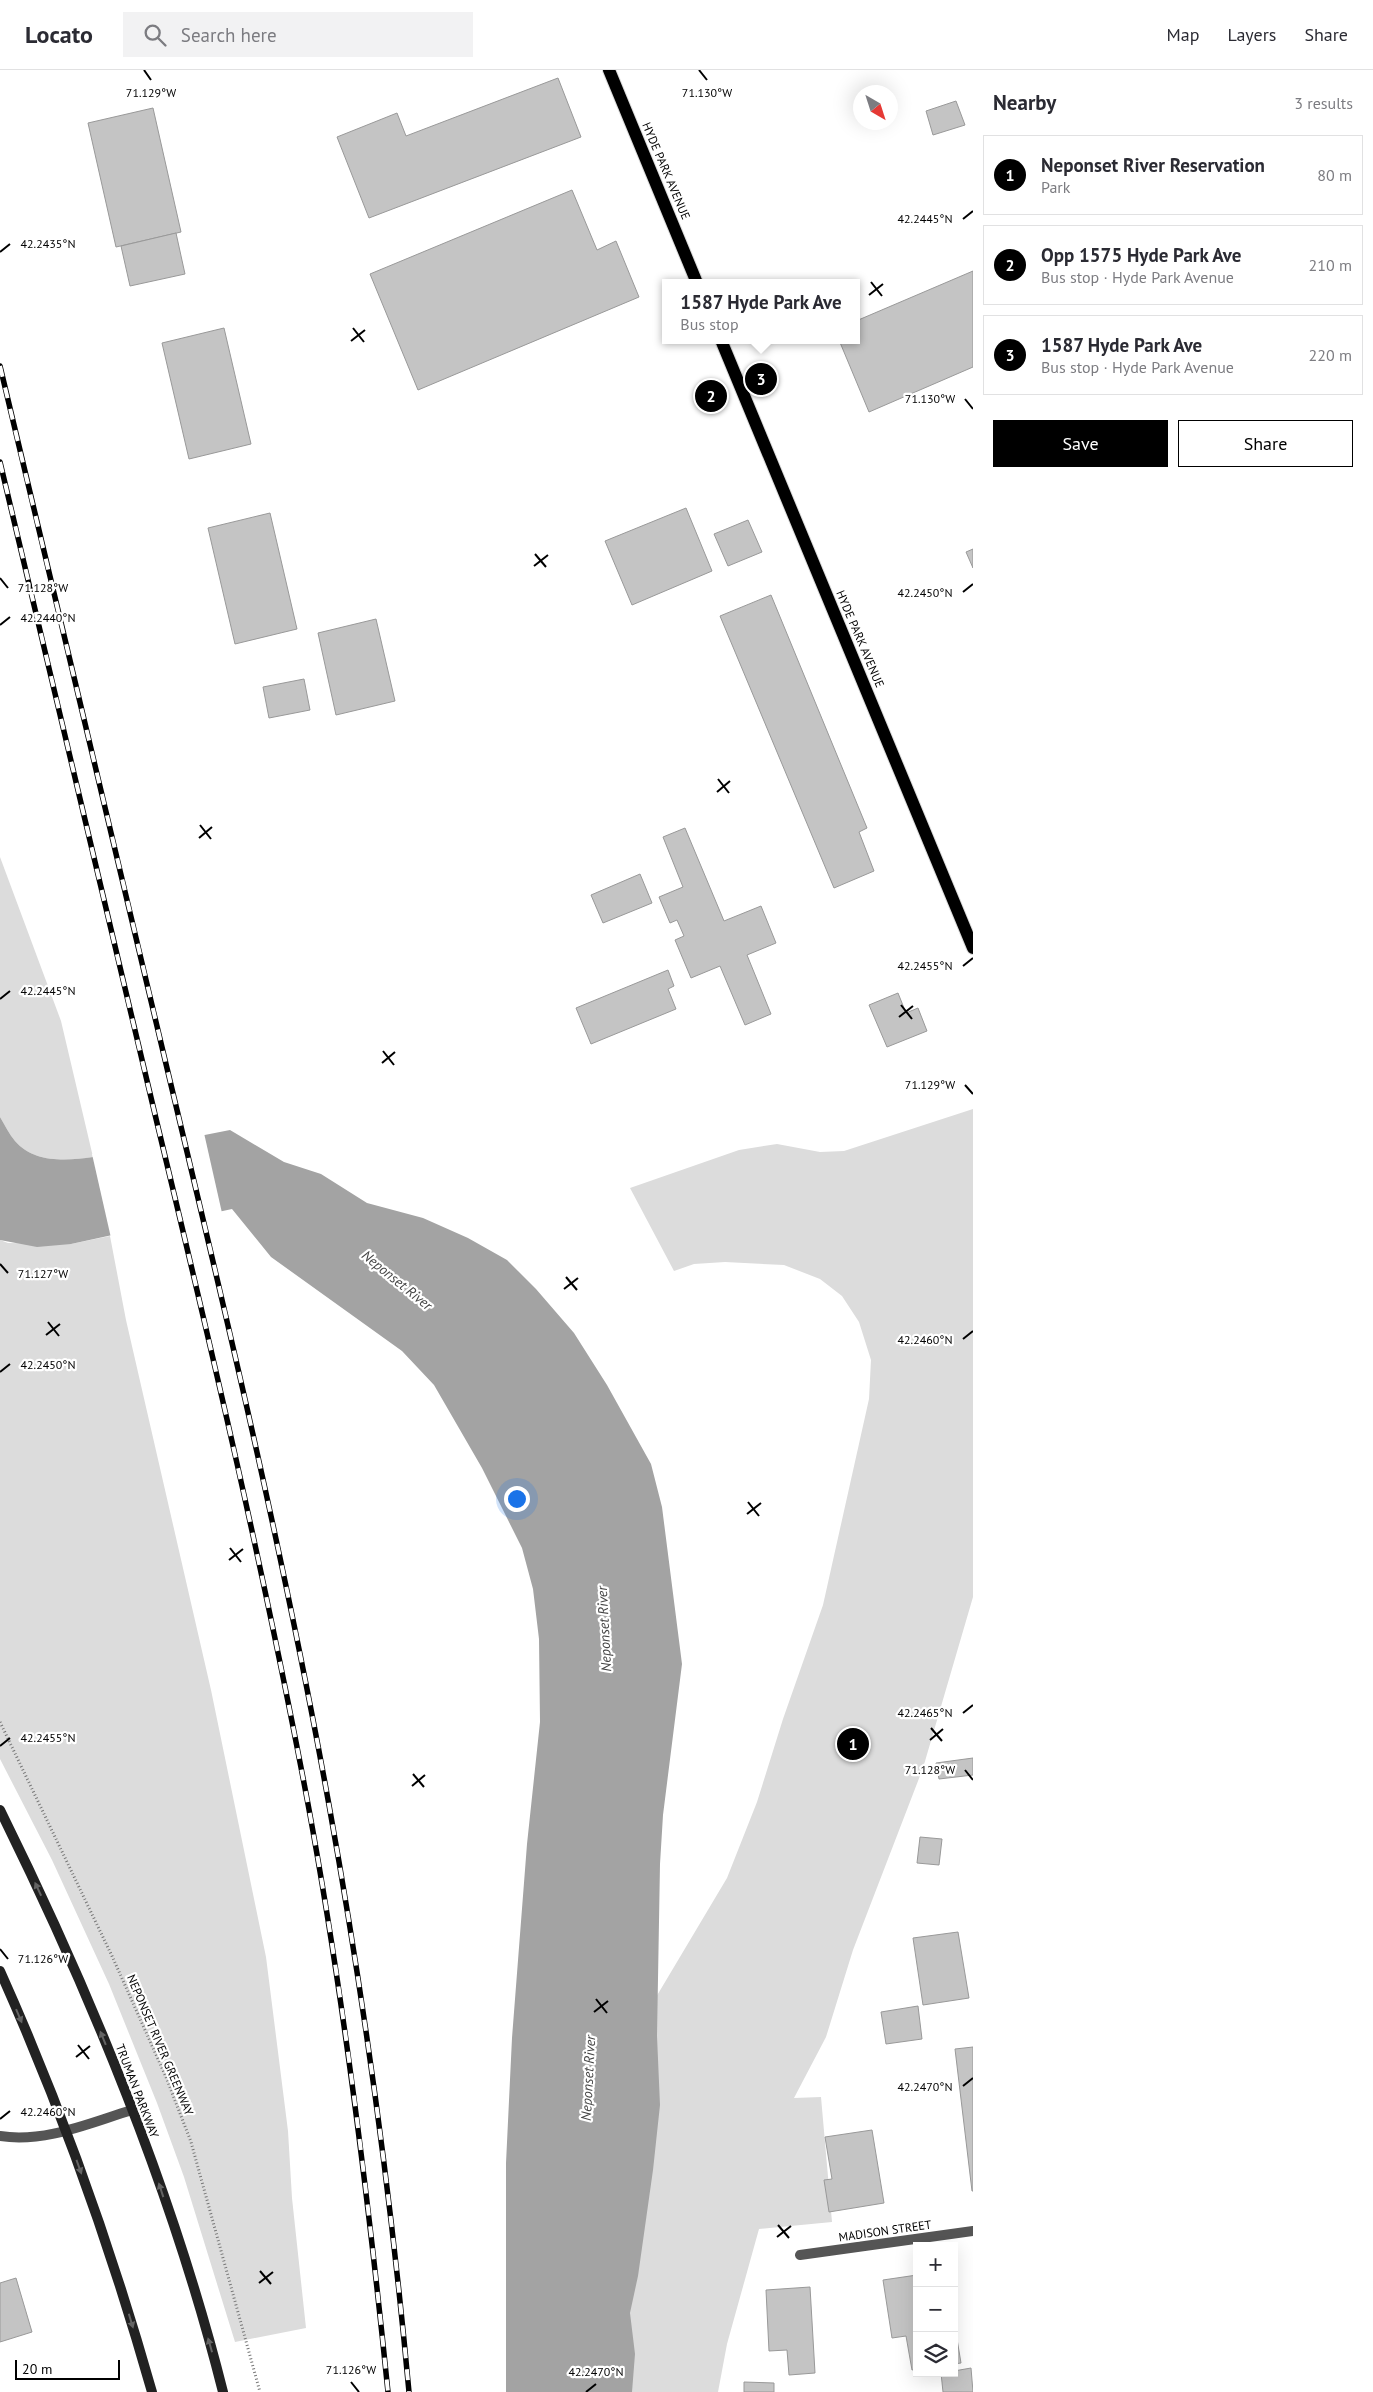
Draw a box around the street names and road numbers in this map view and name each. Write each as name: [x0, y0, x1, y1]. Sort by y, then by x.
street label: HYDE PARK AVENUE: [639, 120, 694, 222]
street label: HYDE PARK AVENUE: [833, 588, 888, 690]
street label: NEPONSET RIVER GREENWAY: [124, 1972, 197, 2118]
street label: TRUMAN PARKWAY: [113, 2042, 162, 2140]
street label: MADISON STREET: [838, 2217, 933, 2244]

